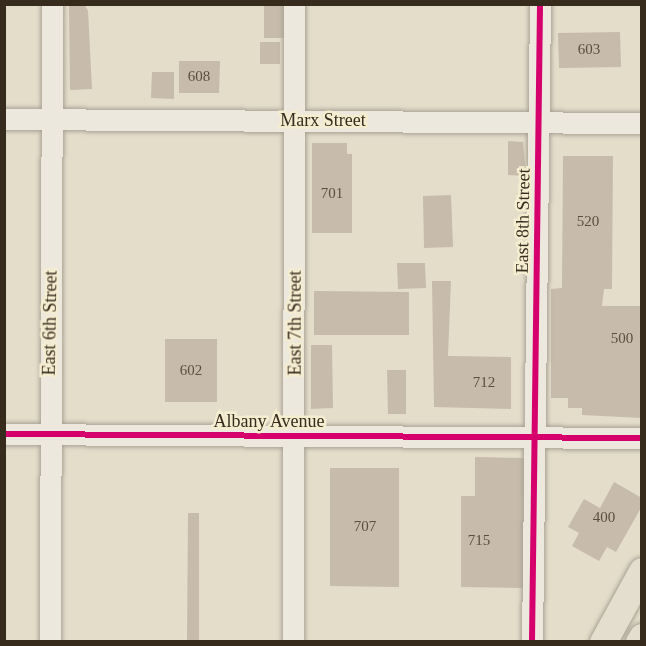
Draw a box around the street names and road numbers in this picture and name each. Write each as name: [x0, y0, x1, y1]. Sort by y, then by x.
street label: Marx Street: [280, 109, 366, 131]
street label: East 8th Street: [511, 168, 535, 274]
street label: East 6th Street: [38, 270, 62, 376]
street label: East 7th Street: [284, 271, 306, 375]
street label: Albany Avenue: [213, 410, 325, 432]

